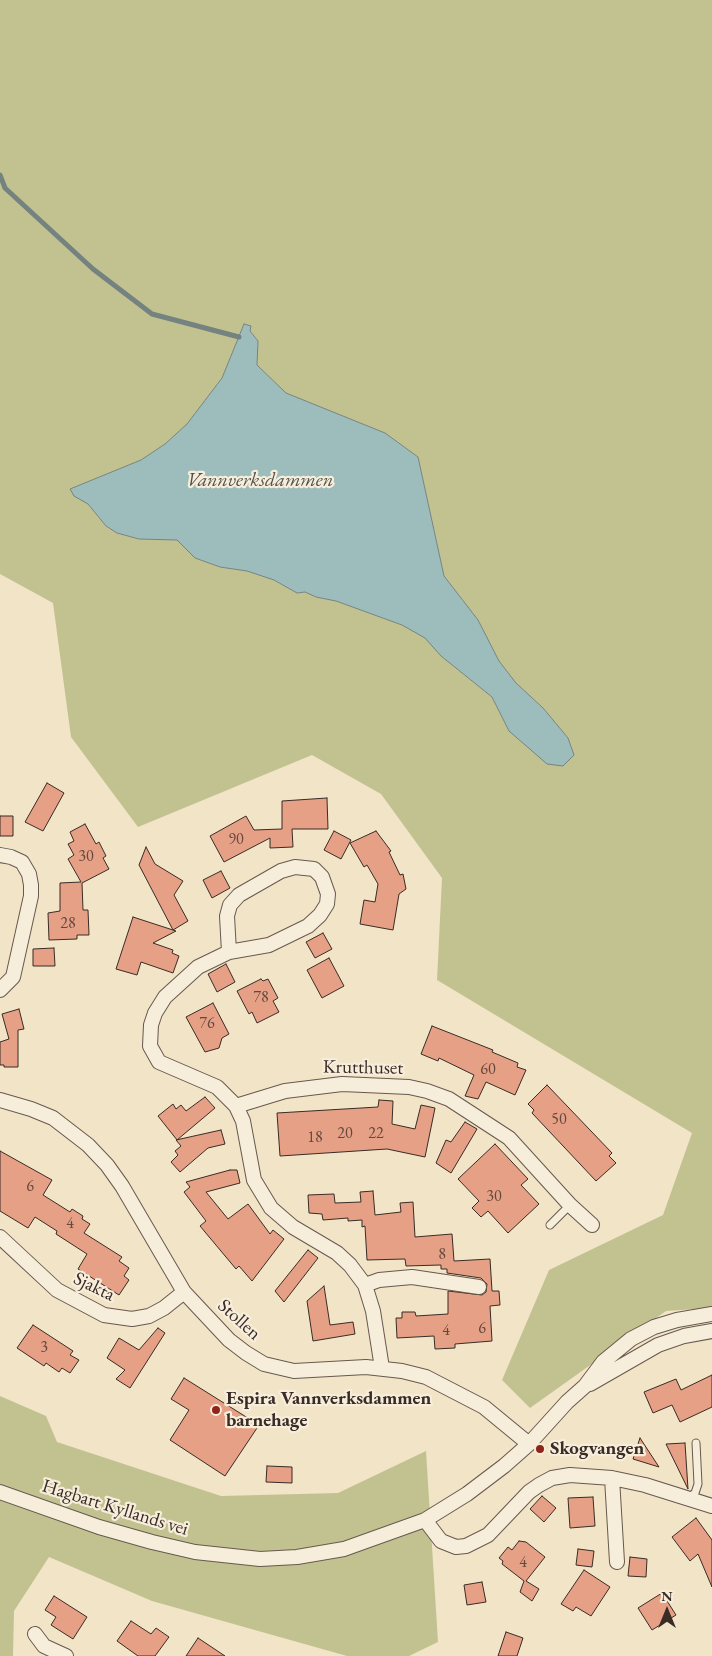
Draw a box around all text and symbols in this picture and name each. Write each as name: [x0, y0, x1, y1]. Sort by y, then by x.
water label: Vannverksdammen: [187, 469, 333, 493]
house number: 90: [228, 830, 244, 850]
house number: 30: [78, 847, 94, 867]
house number: 28: [60, 914, 76, 934]
house number: 78: [253, 988, 269, 1008]
house number: 76: [199, 1014, 215, 1034]
street label: Krutthuset: [323, 1056, 403, 1080]
house number: 60: [480, 1060, 496, 1080]
house number: 50: [551, 1110, 567, 1130]
house number: 20: [337, 1124, 353, 1144]
house number: 22: [368, 1124, 384, 1144]
house number: 18: [307, 1128, 323, 1148]
house number: 6: [26, 1177, 34, 1197]
house number: 30: [486, 1187, 502, 1207]
house number: 4: [66, 1214, 74, 1234]
house number: 8: [438, 1245, 446, 1265]
street label: Sjakta: [70, 1267, 118, 1307]
street label: Stollen: [213, 1295, 265, 1345]
house number: 6: [478, 1319, 486, 1339]
house number: 4: [442, 1321, 450, 1341]
house number: 3: [40, 1338, 48, 1358]
place label: Espira Vannverksdammen barnehage: [226, 1388, 431, 1432]
marker: Espira Vannverksdammen barnehage: [210, 1404, 222, 1416]
place label: Skogvangen: [550, 1438, 644, 1460]
marker: Skogvangen: [534, 1443, 546, 1455]
street label: Hagbart Kyllands vei: [39, 1475, 191, 1541]
house number: 4: [519, 1553, 527, 1573]
north arrow: [642, 1586, 692, 1636]
text: N: [661, 1587, 673, 1605]

